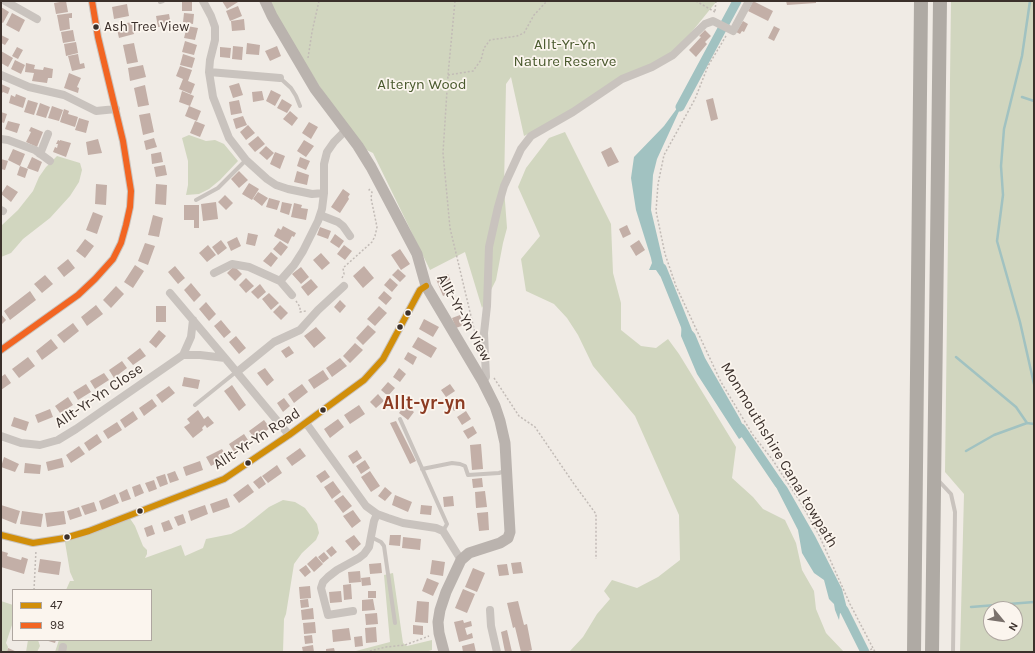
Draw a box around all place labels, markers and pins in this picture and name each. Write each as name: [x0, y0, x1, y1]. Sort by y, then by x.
place label: Ash Tree View: [104, 19, 189, 35]
marker: Ash Tree View: [91, 22, 101, 32]
unlabelled marker: [403, 308, 413, 318]
unlabelled marker: [395, 322, 405, 332]
unlabelled marker: [318, 405, 328, 415]
unlabelled marker: [243, 458, 253, 468]
unlabelled marker: [135, 506, 145, 516]
unlabelled marker: [62, 532, 72, 542]

